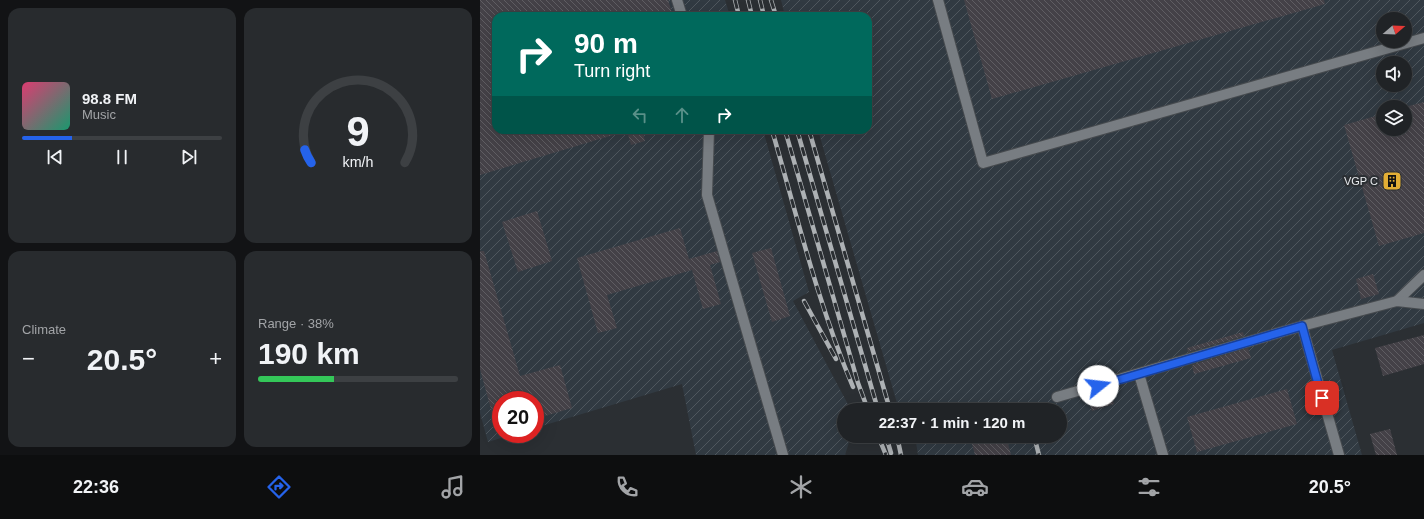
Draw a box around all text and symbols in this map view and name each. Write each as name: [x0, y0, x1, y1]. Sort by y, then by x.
north arrow: [1376, 12, 1412, 48]
map controls: [1376, 12, 1412, 136]
icon: right: [508, 28, 560, 80]
text: 90 m: [574, 28, 638, 59]
button: sound: [1376, 56, 1412, 92]
text: Turn right: [574, 61, 650, 81]
text: 98.8 FM: [82, 90, 137, 107]
button: layers: [1376, 100, 1412, 136]
icon: left: [629, 104, 651, 126]
icon: ahead: [671, 104, 693, 126]
icon: right: [713, 104, 735, 126]
text: Music: [82, 107, 116, 122]
text: 9: [346, 108, 370, 155]
icon: previous: [44, 146, 66, 168]
icon: pause: [111, 146, 133, 168]
icon: next: [178, 146, 200, 168]
text: km/h: [343, 154, 374, 170]
building icon: VGP C: [1381, 170, 1403, 192]
place label: VGP C: [1344, 175, 1378, 187]
text: Range · 38%: [258, 316, 334, 331]
text: Climate: [22, 322, 66, 337]
text: 190 km: [258, 337, 360, 370]
text: 20.5°: [87, 343, 157, 376]
text: −: [22, 346, 35, 371]
text: +: [209, 346, 222, 371]
position arrow: [1077, 365, 1119, 407]
pin: [1305, 381, 1339, 415]
icon: arrive: [1311, 387, 1333, 409]
speed limit sign: 20: [492, 391, 544, 443]
text: 22:37 · 1 min · 120 m: [879, 414, 1025, 431]
icon: directions: [265, 473, 293, 501]
icon: music: [439, 473, 467, 501]
icon: phone: [613, 473, 641, 501]
icon: climate: [787, 473, 815, 501]
icon: car: [961, 473, 989, 501]
icon: filters: [1135, 473, 1163, 501]
text: 22:36: [73, 477, 119, 497]
text: 20.5°: [1309, 477, 1351, 497]

